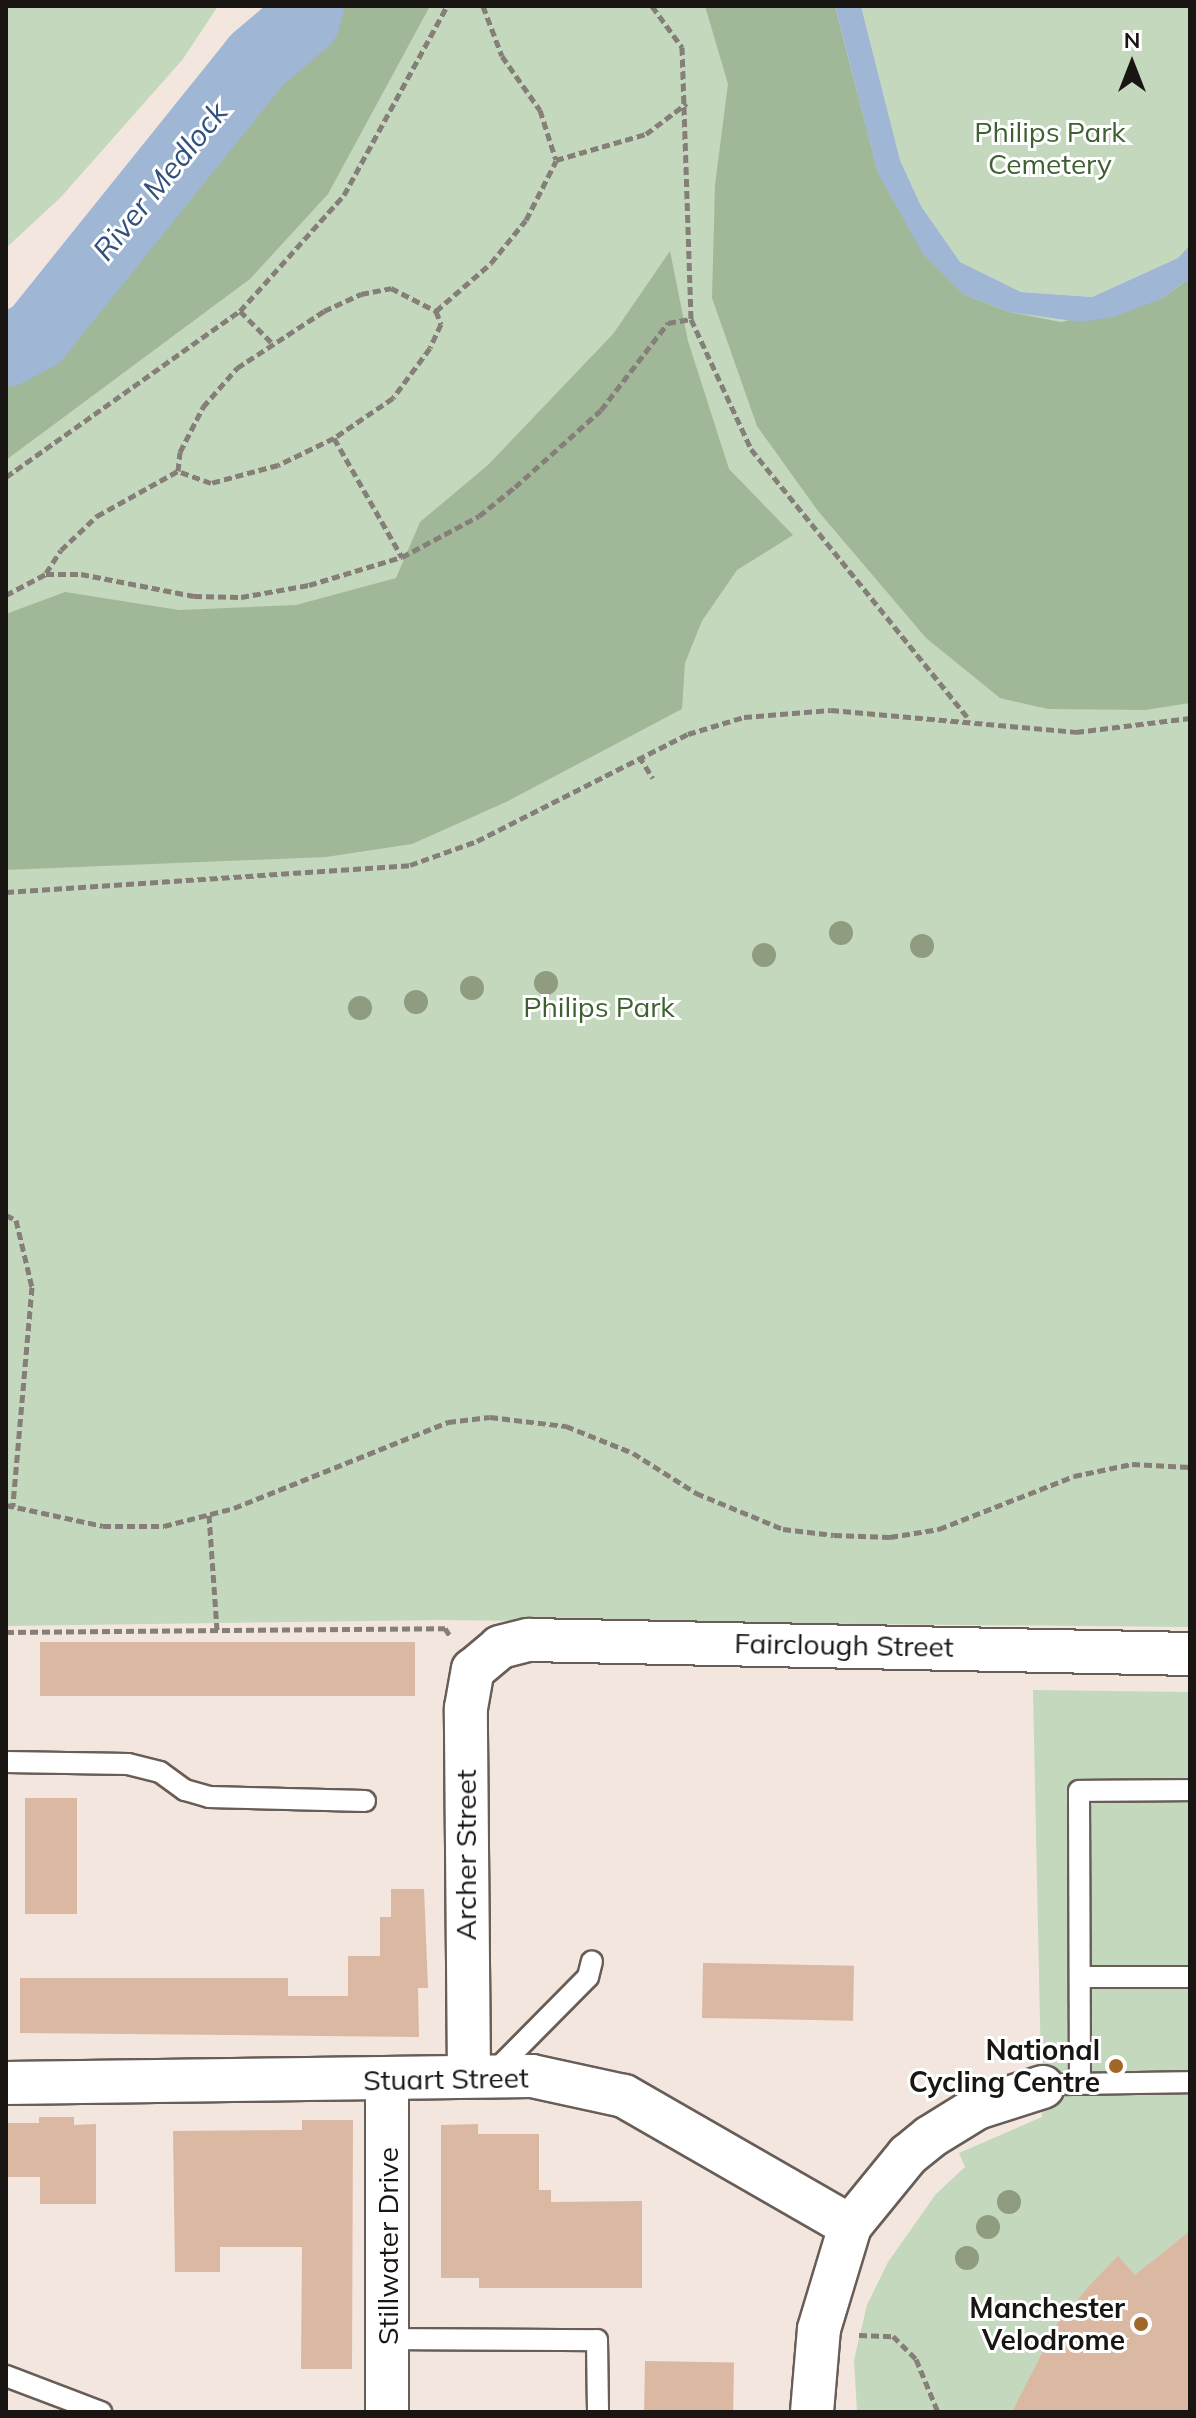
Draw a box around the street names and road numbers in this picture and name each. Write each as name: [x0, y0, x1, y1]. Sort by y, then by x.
street label: Fairclough Street: [734, 1626, 954, 1664]
street label: Archer Street: [449, 1770, 483, 1940]
street label: Stuart Street: [363, 2061, 529, 2097]
street label: Stillwater Drive: [371, 2147, 405, 2345]

